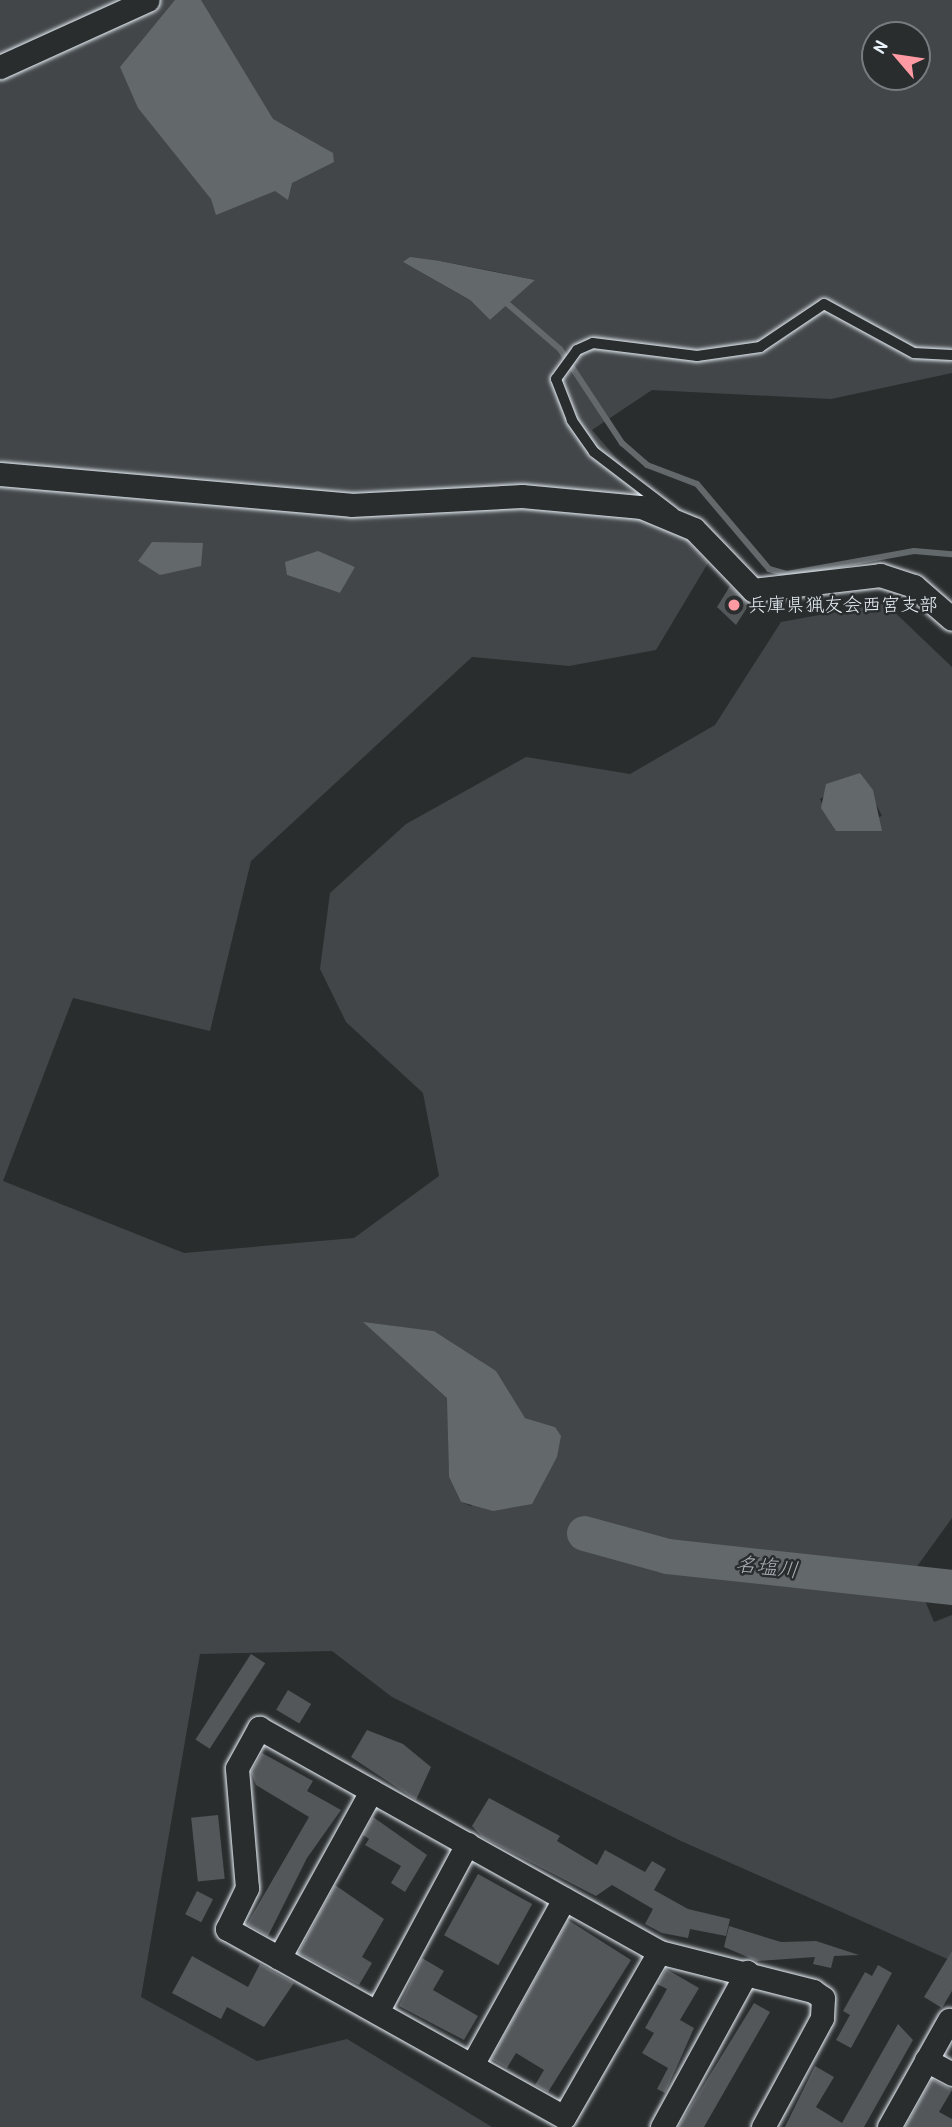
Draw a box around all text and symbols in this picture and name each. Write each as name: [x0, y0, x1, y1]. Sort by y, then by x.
north arrow: [861, 21, 931, 91]
text: N: [866, 36, 893, 58]
place label: 兵庫県猟友会西宮支部: [748, 594, 938, 616]
marker: 兵庫県猟友会西宮支部: [726, 597, 742, 613]
water label: 名塩川: [734, 1551, 800, 1583]

